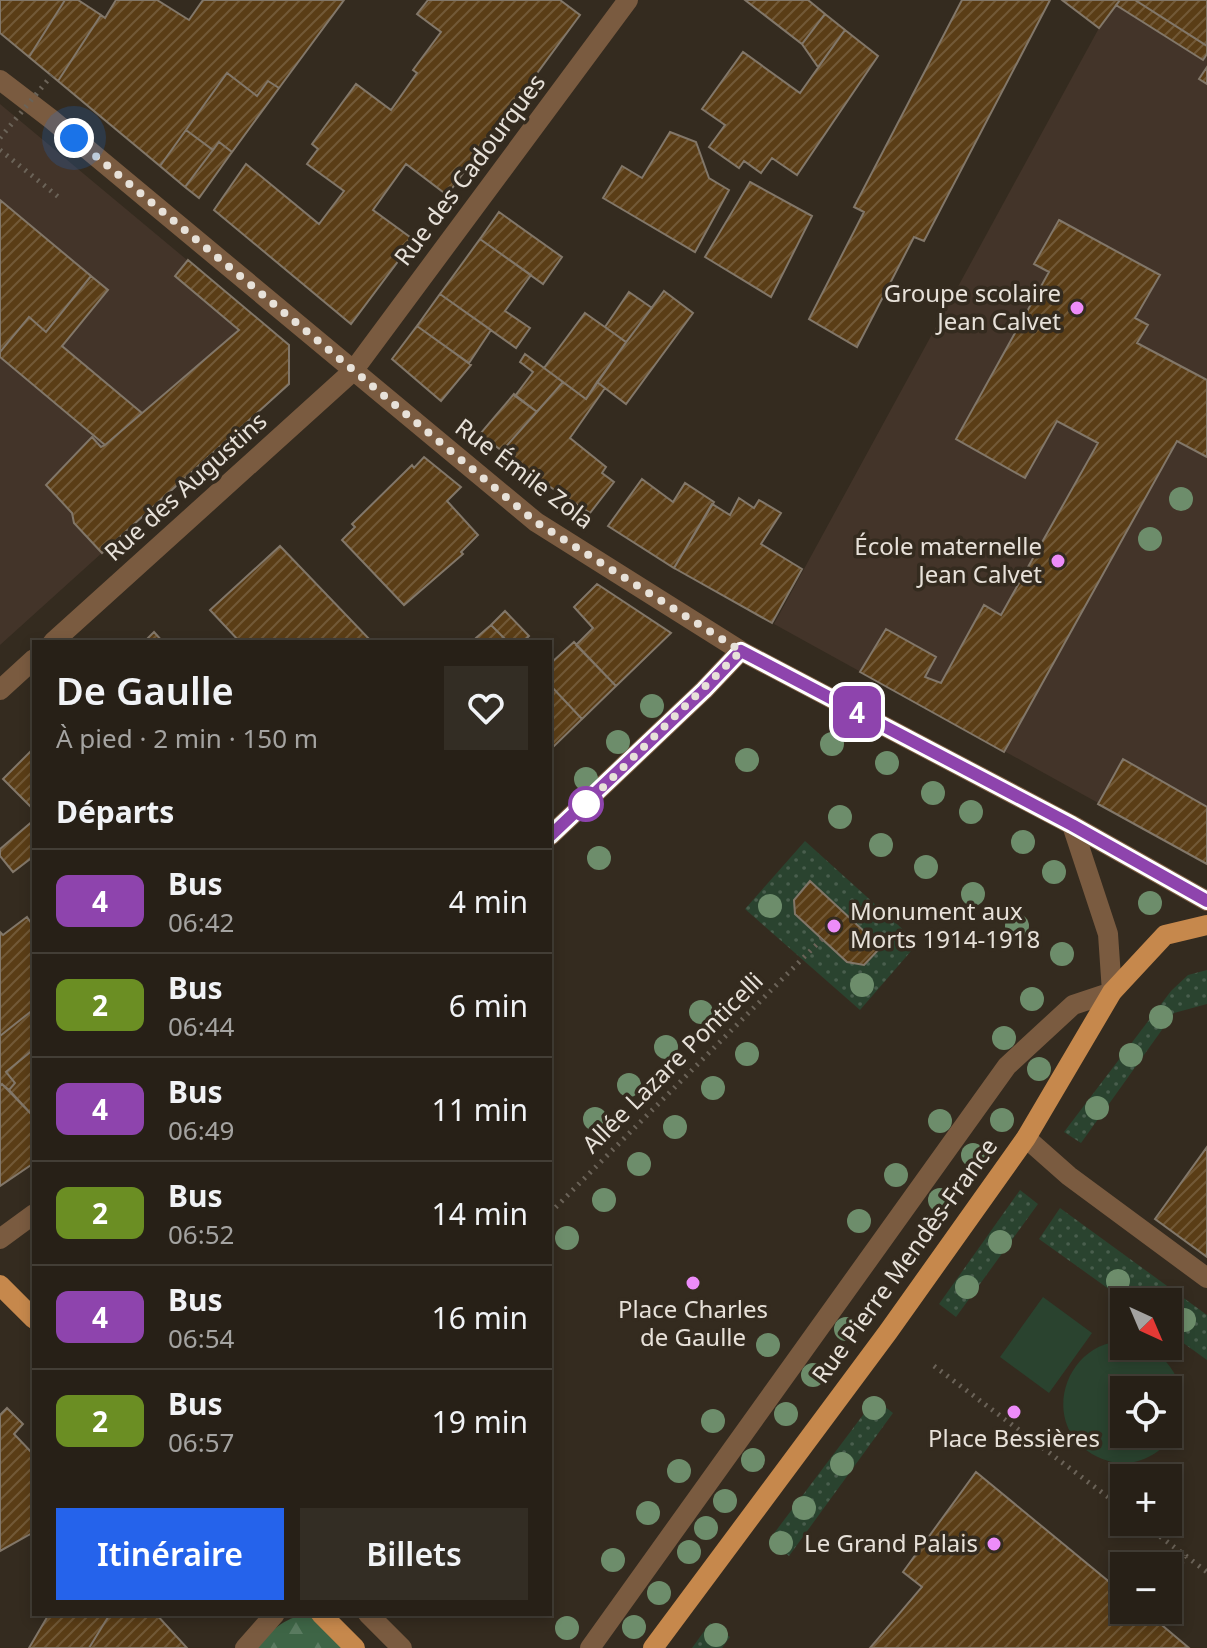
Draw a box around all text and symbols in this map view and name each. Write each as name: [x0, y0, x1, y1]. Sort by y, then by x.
street label: Rue des Cadourques: [386, 66, 552, 272]
your location: [54, 118, 94, 158]
place label: Groupe scolaire Jean Calvet: [884, 276, 1061, 337]
marker: Groupe scolaire Jean Calvet: [1068, 299, 1086, 317]
street label: Rue des Augustins: [97, 404, 273, 568]
street label: Rue Émile Zola: [449, 410, 601, 536]
place label: École maternelle Jean Calvet: [854, 529, 1042, 590]
marker: École maternelle Jean Calvet: [1049, 552, 1067, 570]
text: De Gaulle: [56, 664, 234, 716]
button: heart: [444, 666, 528, 750]
line badge: 4: [831, 686, 883, 738]
text: 4: [849, 693, 865, 731]
text: À pied · 2 min · 150 m: [56, 720, 318, 756]
unlabelled marker: [569, 787, 603, 821]
text: Départs: [56, 791, 174, 832]
text: Bus: [168, 863, 223, 904]
text: 4 min: [449, 881, 528, 922]
text: 4: [92, 882, 108, 920]
place label: Monument aux Morts 1914-1918: [850, 894, 1040, 955]
text: 06:42: [168, 904, 234, 940]
marker: Monument aux Morts 1914-1918: [825, 917, 843, 935]
street label: Allée Lazare Ponticelli: [574, 964, 770, 1160]
text: Bus: [168, 967, 223, 1008]
text: 6 min: [449, 985, 528, 1026]
text: 2: [92, 986, 108, 1024]
text: 06:44: [168, 1008, 234, 1044]
text: Bus: [168, 1071, 223, 1112]
text: 11 min: [432, 1089, 528, 1130]
text: 4: [92, 1090, 108, 1128]
text: 06:49: [168, 1112, 234, 1148]
street label: Rue Pierre Mendès-France: [804, 1131, 1004, 1389]
text: Bus: [168, 1175, 223, 1216]
text: 14 min: [432, 1193, 528, 1234]
text: 2: [92, 1194, 108, 1232]
text: 06:52: [168, 1216, 234, 1252]
marker: Place Charles de Gaulle: [684, 1274, 702, 1292]
text: Bus: [168, 1279, 223, 1320]
north arrow: [1110, 1288, 1182, 1360]
map controls: [1110, 1288, 1182, 1624]
place label: Place Charles de Gaulle: [618, 1292, 768, 1353]
text: 16 min: [432, 1297, 528, 1338]
text: 4: [92, 1298, 108, 1336]
text: 06:54: [168, 1320, 234, 1356]
button: locate: [1110, 1376, 1182, 1448]
text: Bus: [168, 1383, 223, 1424]
text: 19 min: [432, 1401, 528, 1442]
text: 2: [92, 1402, 108, 1440]
marker: Place Bessières: [1005, 1403, 1023, 1421]
place label: Place Bessières: [928, 1421, 1100, 1454]
text: 06:57: [168, 1424, 234, 1460]
button: +: [1110, 1464, 1182, 1536]
button: Itinéraire: [56, 1508, 284, 1600]
button: Billets: [300, 1508, 528, 1600]
place label: Le Grand Palais: [804, 1526, 978, 1559]
marker: Le Grand Palais: [985, 1535, 1003, 1553]
button: −: [1110, 1552, 1182, 1624]

